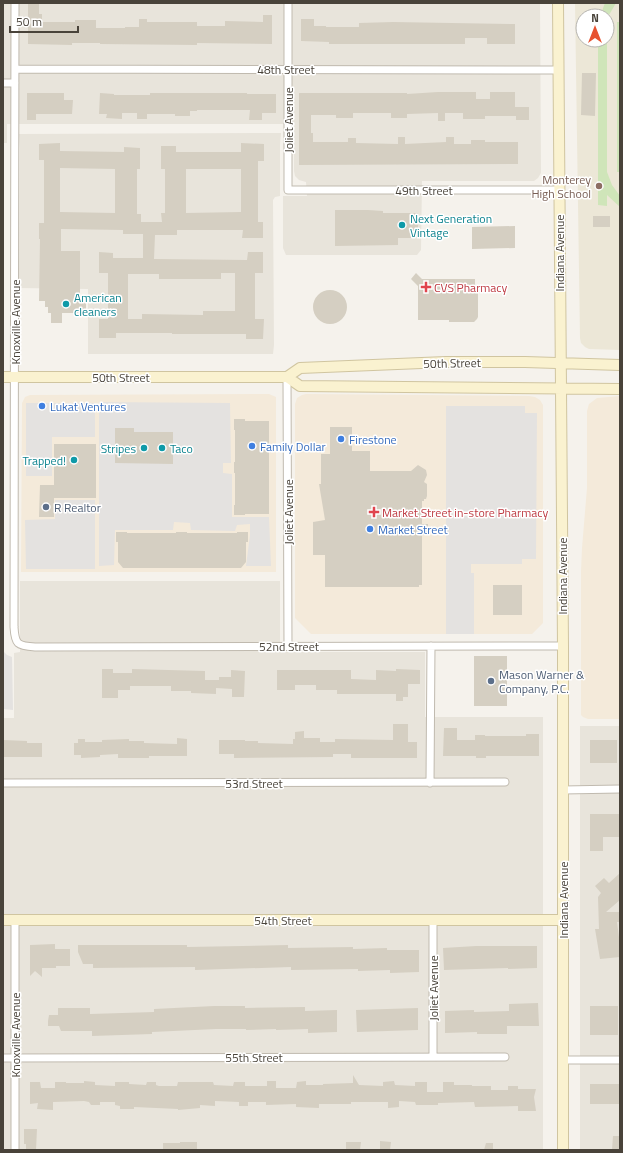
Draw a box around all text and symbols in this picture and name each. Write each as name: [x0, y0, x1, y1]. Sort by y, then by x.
scale bar: [10, 8, 78, 34]
north arrow: [575, 8, 615, 48]
text: N: [591, 10, 599, 26]
text: 50 m: [16, 12, 42, 31]
street label: 48th Street: [257, 60, 316, 79]
street label: Joliet Avenue: [279, 87, 298, 153]
place label: Monterey High School: [531, 170, 591, 203]
street label: 49th Street: [395, 181, 454, 200]
marker: Monterey High School: [594, 181, 604, 191]
place label: Next Generation Vintage: [410, 209, 492, 242]
street label: Indiana Avenue: [550, 214, 569, 292]
marker: Next Generation Vintage: [397, 220, 407, 230]
place label: CVS Pharmacy: [434, 278, 508, 297]
street label: Knoxville Avenue: [6, 279, 25, 365]
marker: CVS Pharmacy: [421, 282, 431, 292]
place label: American cleaners: [74, 288, 122, 321]
marker: American cleaners: [61, 299, 71, 309]
street label: 50th Street: [423, 353, 482, 373]
street label: 50th Street: [92, 368, 151, 387]
place label: Lukat Ventures: [50, 397, 126, 416]
marker: Lukat Ventures: [37, 401, 47, 411]
place label: Firestone: [349, 430, 397, 449]
marker: Firestone: [336, 434, 346, 444]
place label: Family Dollar: [260, 437, 326, 456]
place label: Stripes: [101, 439, 136, 458]
place label: Taco: [170, 439, 193, 458]
marker: Family Dollar: [247, 441, 257, 451]
marker: Stripes: [139, 443, 149, 453]
marker: Taco: [157, 443, 167, 453]
place label: Trapped!: [23, 451, 66, 470]
marker: Trapped!: [69, 455, 79, 465]
street label: Joliet Avenue: [279, 479, 298, 545]
place label: R Realtor: [54, 498, 101, 517]
marker: R Realtor: [41, 502, 51, 512]
place label: Market Street in-store Pharmacy: [382, 503, 548, 522]
marker: Market Street in-store Pharmacy: [369, 507, 379, 517]
place label: Market Street: [378, 520, 448, 539]
marker: Market Street: [365, 524, 375, 534]
street label: Indiana Avenue: [553, 537, 572, 615]
street label: 52nd Street: [259, 637, 320, 656]
place label: Mason Warner & Company, P.C.: [499, 665, 585, 698]
marker: Mason Warner & Company, P.C.: [486, 676, 496, 686]
street label: 53rd Street: [225, 774, 283, 793]
street label: Indiana Avenue: [554, 861, 573, 939]
street label: 54th Street: [254, 911, 313, 930]
street label: Joliet Avenue: [424, 955, 443, 1021]
street label: Knoxville Avenue: [6, 992, 25, 1078]
street label: 55th Street: [225, 1048, 284, 1067]

